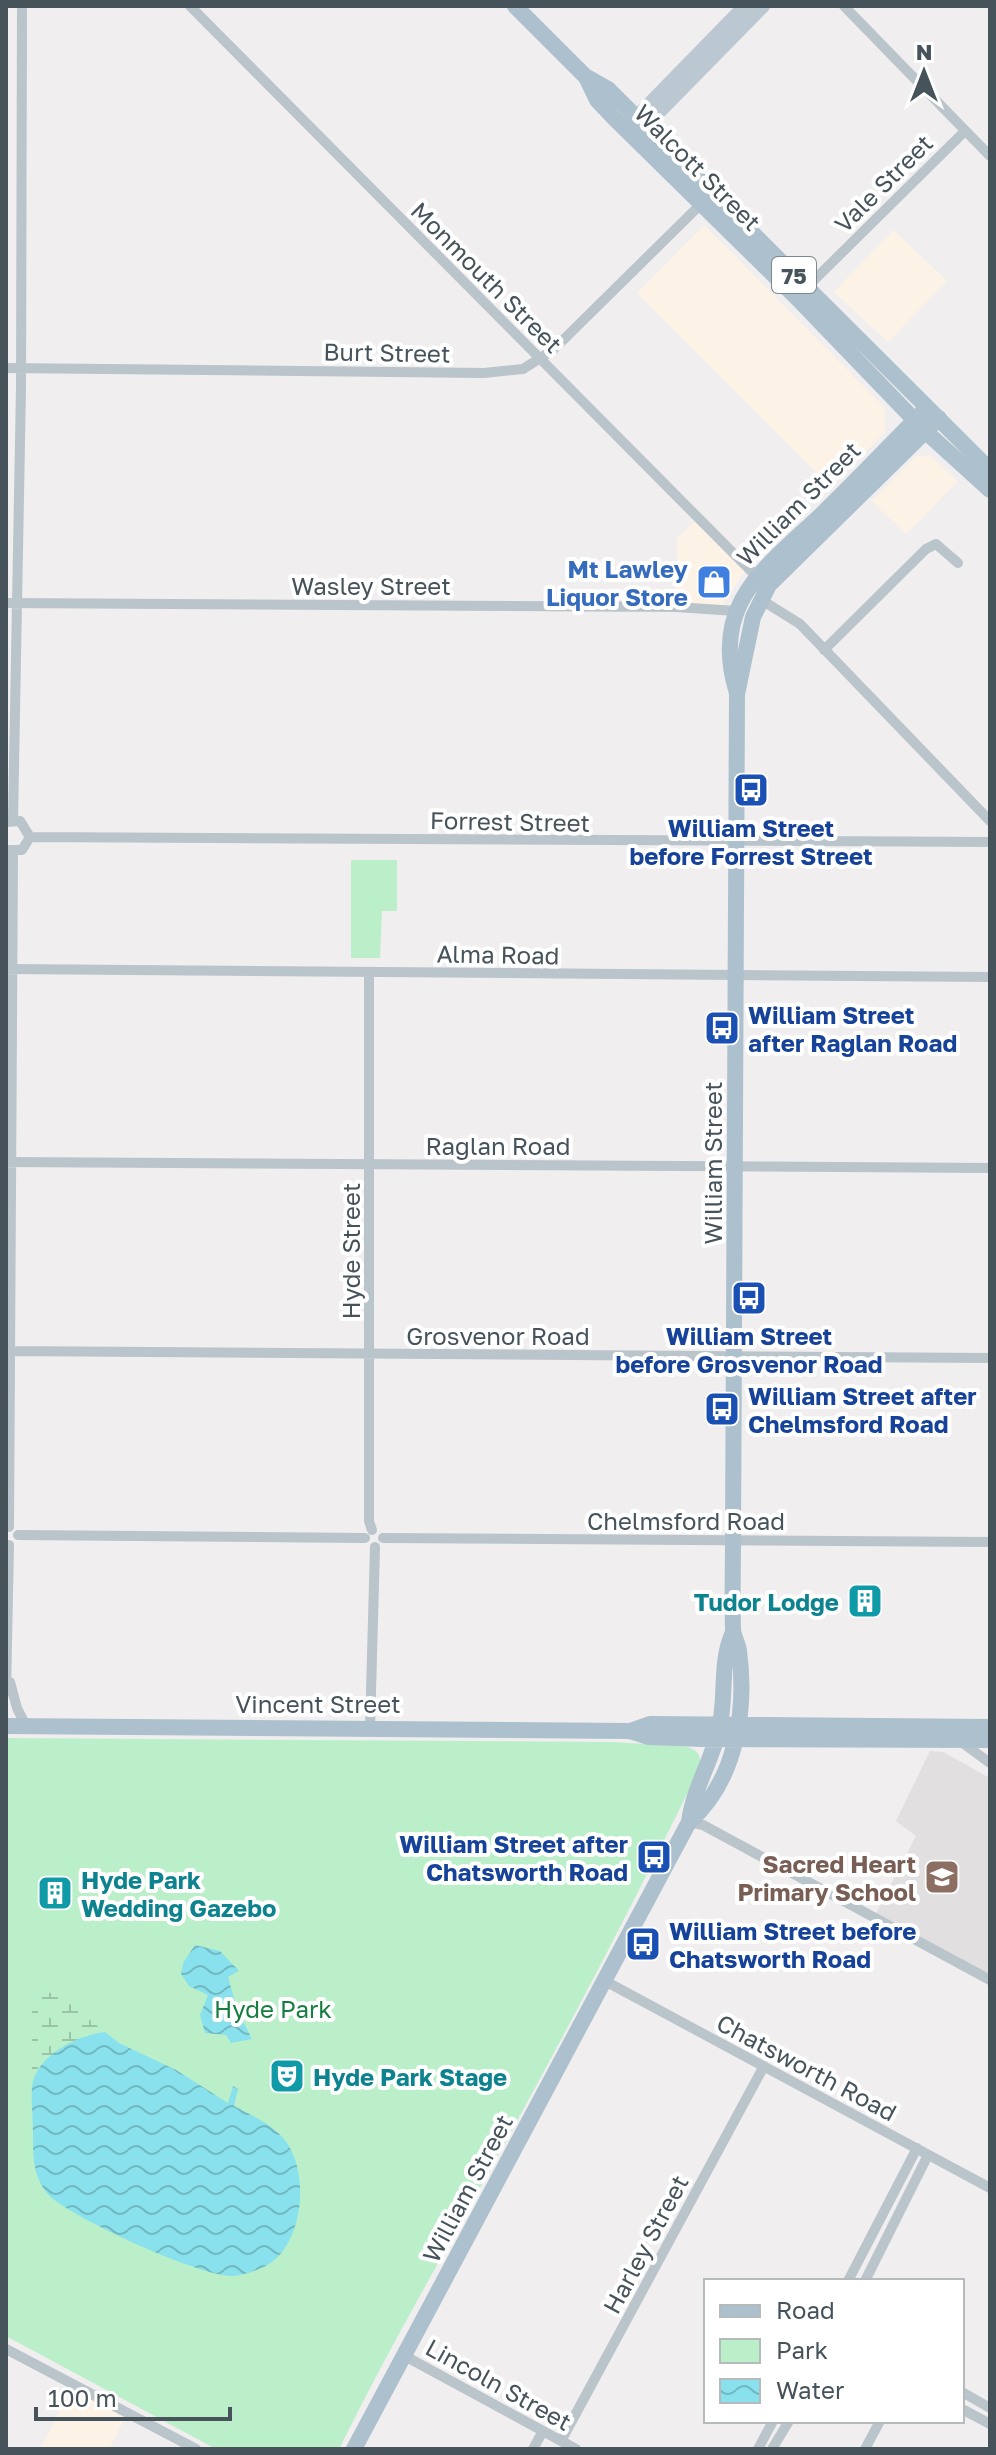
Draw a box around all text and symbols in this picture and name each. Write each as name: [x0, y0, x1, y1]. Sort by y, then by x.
north arrow: [884, 32, 964, 112]
text: N: [916, 38, 932, 65]
street label: Walcott Street: [629, 98, 767, 236]
street label: Vale Street: [828, 128, 938, 238]
street label: Monmouth Street: [406, 196, 568, 358]
road number: 75: [772, 257, 816, 293]
street label: Burt Street: [323, 336, 451, 368]
street label: William Street: [730, 435, 866, 571]
place label: Mt Lawley Liquor Store: [546, 554, 689, 611]
shop icon: Mt Lawley Liquor Store: [695, 563, 733, 601]
street label: Wasley Street: [291, 571, 451, 600]
bus stop icon: William Street before Forrest Street: [732, 771, 770, 809]
street label: Forrest Street: [430, 805, 590, 837]
place label: William Street before Forrest Street: [629, 813, 873, 870]
street label: Alma Road: [436, 938, 560, 970]
place label: William Street after Raglan Road: [748, 1000, 957, 1057]
bus stop icon: William Street after Raglan Road: [703, 1009, 741, 1047]
street label: William Street: [698, 1081, 727, 1245]
street label: Raglan Road: [425, 1131, 571, 1160]
street label: Hyde Street: [336, 1183, 365, 1319]
bus stop icon: William Street before Grosvenor Road: [730, 1279, 768, 1317]
street label: Grosvenor Road: [406, 1321, 590, 1350]
place label: William Street before Grosvenor Road: [616, 1321, 883, 1378]
place label: William Street after Chelmsford Road: [748, 1381, 977, 1438]
bus stop icon: William Street after Chelmsford Road: [703, 1390, 741, 1428]
street label: Chelmsford Road: [587, 1506, 785, 1535]
building icon: Tudor Lodge: [846, 1582, 884, 1620]
place label: Tudor Lodge: [694, 1587, 839, 1616]
street label: Vincent Street: [235, 1689, 401, 1718]
place label: William Street after Chatsworth Road: [399, 1829, 628, 1886]
bus stop icon: William Street after Chatsworth Road: [635, 1838, 673, 1876]
place label: Sacred Heart Primary School: [737, 1849, 916, 1906]
school or university icon: Sacred Heart Primary School: [923, 1858, 961, 1896]
place label: Hyde Park Wedding Gazebo: [81, 1865, 276, 1922]
building icon: Hyde Park Wedding Gazebo: [36, 1874, 74, 1912]
place label: William Street before Chatsworth Road: [669, 1916, 916, 1973]
bus stop icon: William Street before Chatsworth Road: [624, 1925, 662, 1963]
park label: Hyde Park: [214, 1994, 332, 2023]
street label: Chatsworth Road: [712, 2007, 902, 2127]
theatre icon: Hyde Park Stage: [268, 2057, 306, 2095]
place label: Hyde Park Stage: [313, 2062, 507, 2091]
street label: William Street: [416, 2109, 518, 2267]
street label: Harley Street: [596, 2170, 694, 2318]
legend: [704, 2279, 964, 2423]
text: Road: [776, 2295, 835, 2324]
street label: Lincoln Street: [421, 2332, 577, 2436]
text: Park: [776, 2335, 828, 2364]
scale bar: [36, 2371, 230, 2421]
text: Water: [776, 2375, 844, 2404]
text: 100 m: [48, 2383, 117, 2412]

